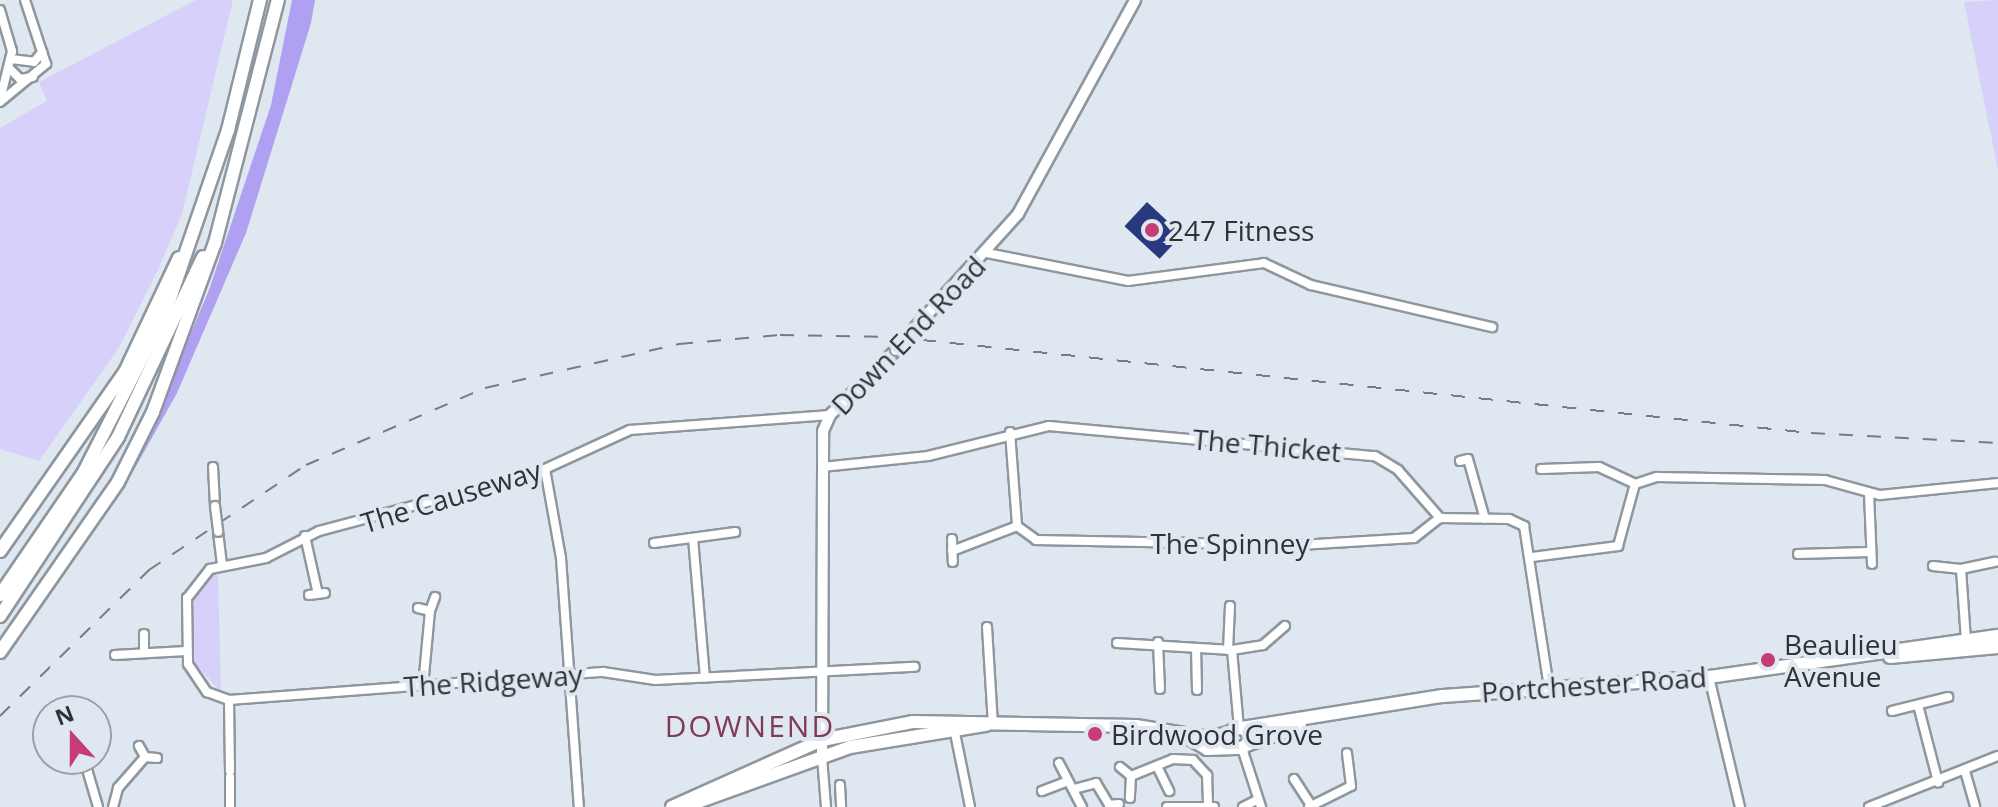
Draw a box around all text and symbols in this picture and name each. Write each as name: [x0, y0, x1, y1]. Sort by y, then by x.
place label: 247 Fitness: [1168, 213, 1314, 247]
marker: 247 Fitness: [1143, 221, 1161, 239]
street label: Down End Road: [824, 249, 992, 421]
street label: The Thicket: [1191, 422, 1343, 468]
street label: The Causeway: [357, 453, 545, 539]
street label: The Spinney: [1150, 526, 1310, 560]
place label: Beaulieu Avenue: [1784, 627, 1898, 693]
marker: Beaulieu Avenue: [1759, 651, 1777, 669]
street label: The Ridgeway: [402, 657, 584, 703]
street label: Portchester Road: [1480, 659, 1708, 709]
north arrow: [32, 695, 112, 775]
text: N: [50, 697, 78, 732]
district label: DOWNEND: [665, 708, 835, 744]
place label: Birdwood Grove: [1111, 717, 1323, 751]
marker: Birdwood Grove: [1086, 725, 1104, 743]

